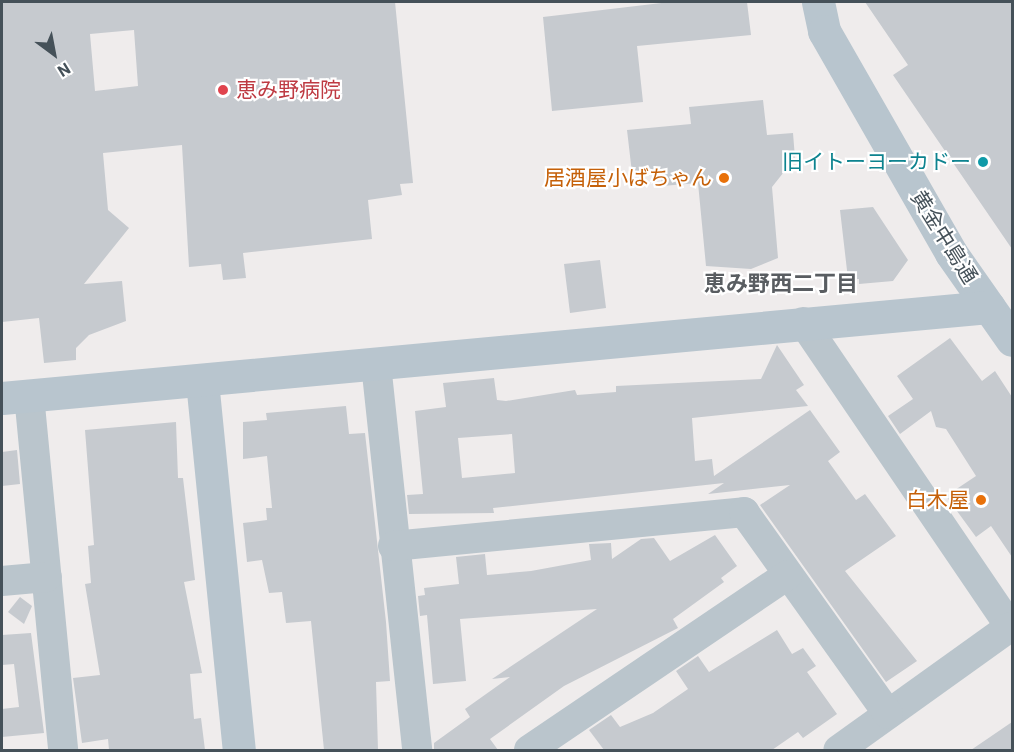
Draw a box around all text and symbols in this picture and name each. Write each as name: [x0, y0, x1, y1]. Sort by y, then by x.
north arrow: [24, 24, 84, 84]
text: N: [54, 59, 74, 81]
place label: 恵み野病院: [236, 77, 341, 103]
marker: 恵み野病院: [214, 81, 232, 99]
place label: 旧イトーヨーカドー: [782, 149, 971, 175]
marker: 旧イトーヨーカドー: [976, 155, 990, 169]
place label: 居酒屋小ばちゃん: [544, 165, 712, 191]
marker: 居酒屋小ばちゃん: [717, 171, 731, 185]
street label: 黄金中島通: [905, 186, 983, 288]
district label: 恵み野西二丁目: [704, 271, 858, 297]
place label: 白木屋: [906, 487, 969, 513]
marker: 白木屋: [974, 493, 988, 507]

